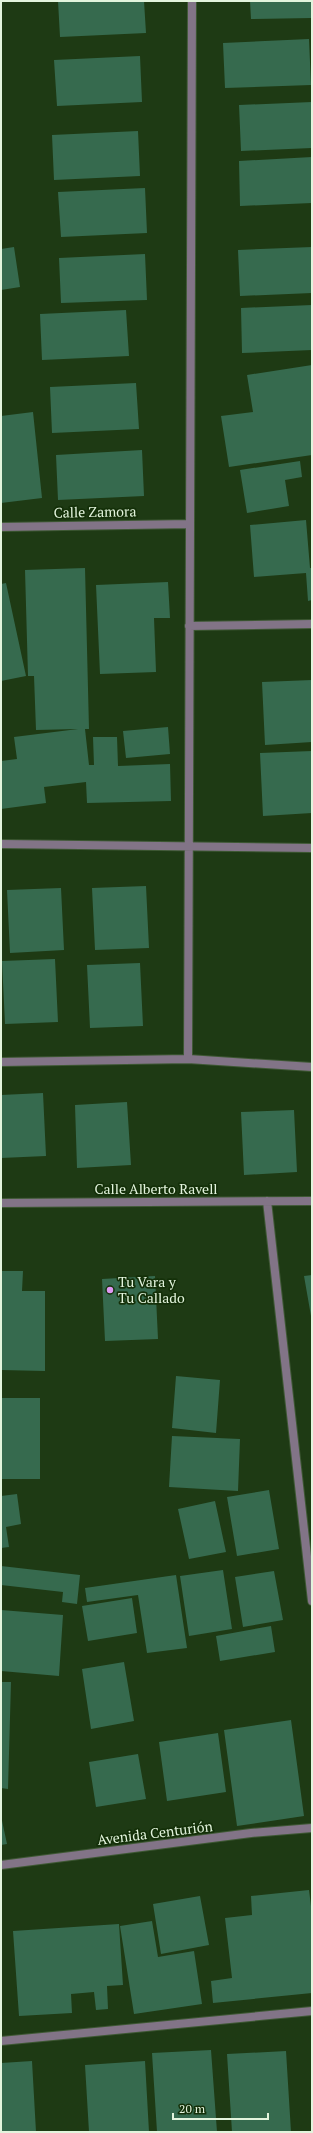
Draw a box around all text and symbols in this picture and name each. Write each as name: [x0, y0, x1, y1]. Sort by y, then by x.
street label: Calle Zamora: [53, 501, 137, 522]
street label: Calle Alberto Ravell: [94, 1179, 218, 1198]
place label: Tu Vara y Tu Callado: [118, 1272, 185, 1307]
marker: Tu Vara y Tu Callado: [105, 1285, 115, 1295]
street label: Avenida Centurión: [96, 1816, 214, 1849]
scale bar: [173, 2095, 268, 2121]
text: 20 m: [179, 2101, 206, 2116]

